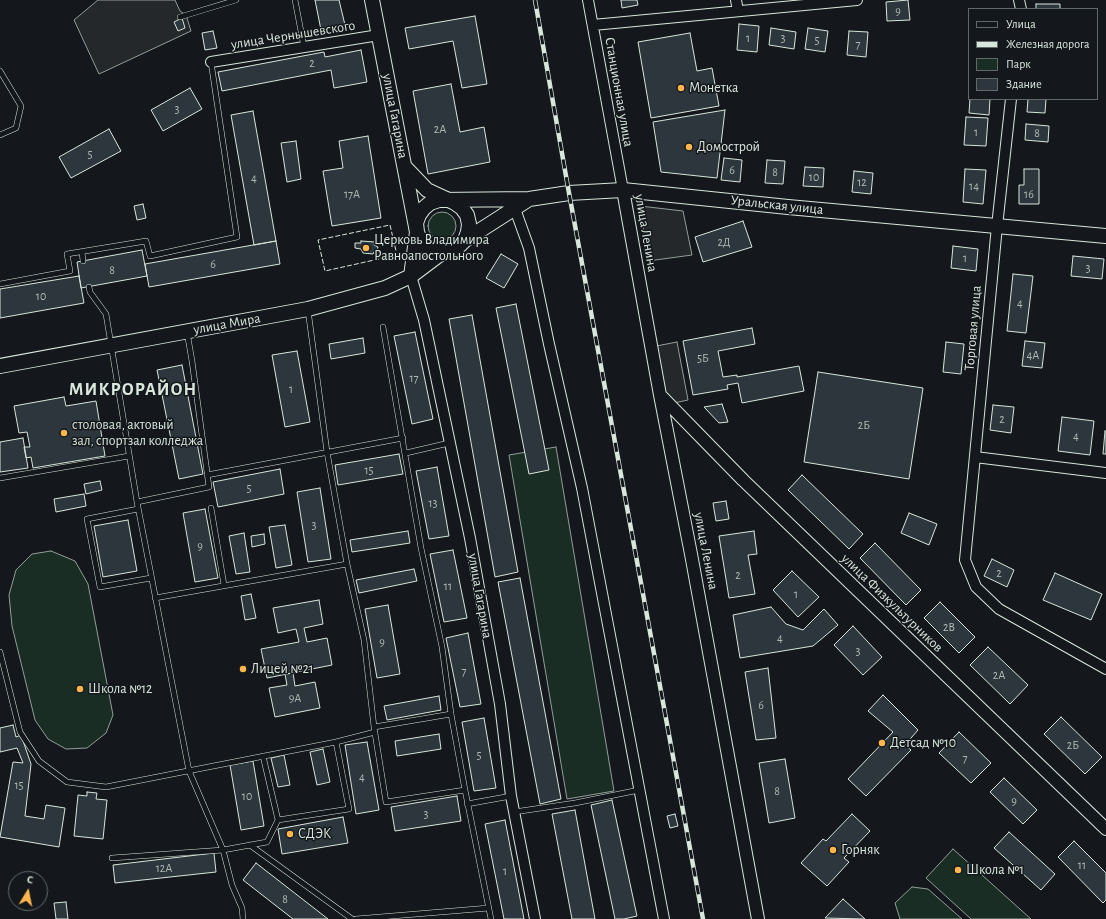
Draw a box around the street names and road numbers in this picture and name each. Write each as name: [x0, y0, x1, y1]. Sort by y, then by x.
street label: улица Чернышевского: [230, 17, 356, 53]
street label: Станционная улица: [601, 36, 637, 148]
street label: улица Гагарина: [379, 72, 411, 160]
street label: Уральская улица: [730, 192, 824, 218]
street label: улица Ленина: [631, 193, 661, 273]
street label: Торговая улица: [961, 285, 985, 371]
street label: улица Мира: [192, 310, 262, 338]
street label: улица Ленина: [690, 511, 722, 591]
street label: улица Физкультурников: [838, 550, 946, 656]
street label: улица Гагарина: [464, 552, 496, 640]

